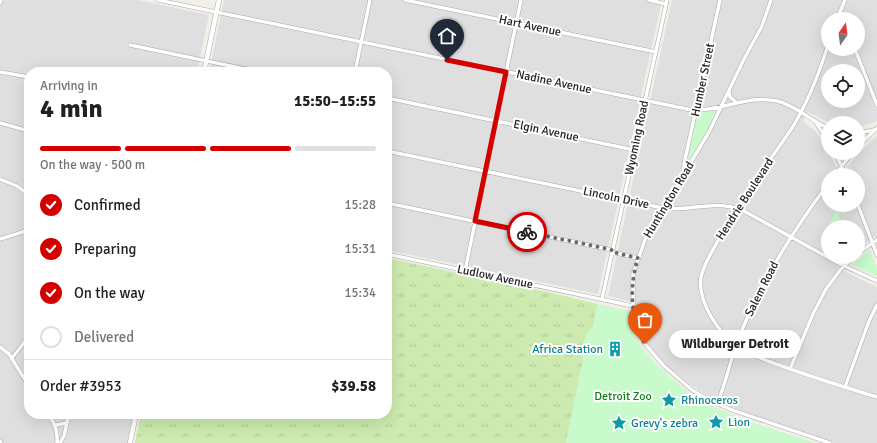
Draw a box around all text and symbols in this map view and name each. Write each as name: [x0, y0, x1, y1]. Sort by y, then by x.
street label: Hart Avenue: [498, 12, 562, 40]
north arrow: [821, 12, 865, 56]
map controls: [821, 12, 865, 264]
pin: [430, 19, 464, 60]
icon: home: [436, 25, 458, 47]
street label: Humber Street: [688, 42, 718, 118]
button: locate: [821, 64, 865, 108]
street label: Nadine Avenue: [515, 67, 593, 97]
text: Arriving in: [40, 78, 98, 94]
text: 15:50–15:55: [294, 92, 376, 110]
text: 4 min: [40, 93, 103, 125]
street label: Wyoming Road: [622, 99, 652, 177]
button: layers: [821, 116, 865, 160]
street label: Elgin Avenue: [512, 117, 580, 145]
street label: Hendrie Boulevard: [713, 155, 777, 243]
text: On the way · 500 m: [40, 157, 145, 173]
street label: Huntington Road: [640, 159, 698, 241]
button: +: [821, 168, 865, 212]
street label: Lincoln Drive: [582, 184, 650, 212]
icon: check: [40, 194, 62, 216]
text: Confirmed: [74, 196, 141, 214]
text: 15:28: [344, 197, 376, 213]
courier: [507, 212, 547, 252]
button: −: [821, 220, 865, 264]
icon: bike: [516, 221, 538, 243]
icon: check: [40, 238, 62, 260]
text: Preparing: [74, 240, 137, 258]
text: 15:31: [344, 241, 376, 257]
street label: Salem Road: [742, 259, 782, 319]
street label: Ludlow Avenue: [456, 262, 534, 292]
icon: check: [40, 282, 62, 304]
text: On the way: [74, 284, 145, 302]
text: 15:34: [344, 285, 376, 301]
pin: [628, 303, 662, 344]
icon: bag: [634, 309, 656, 331]
text: Delivered: [74, 328, 134, 346]
callout: Wildburger Detroit: [669, 330, 801, 358]
text: Wildburger Detroit: [681, 336, 789, 352]
building icon: Africa Station: [606, 340, 624, 358]
place label: Africa Station: [532, 342, 603, 357]
text: Order #3953: [40, 377, 122, 395]
text: $39.58: [331, 377, 376, 395]
park label: Detroit Zoo: [594, 389, 652, 404]
place icon: Rhinoceros: [660, 391, 678, 409]
place label: Rhinoceros: [681, 393, 738, 408]
place icon: Lion: [707, 413, 725, 431]
place icon: Grevy's zebra: [610, 414, 628, 432]
place label: Lion: [728, 415, 750, 430]
place label: Grevy's zebra: [631, 416, 698, 431]

